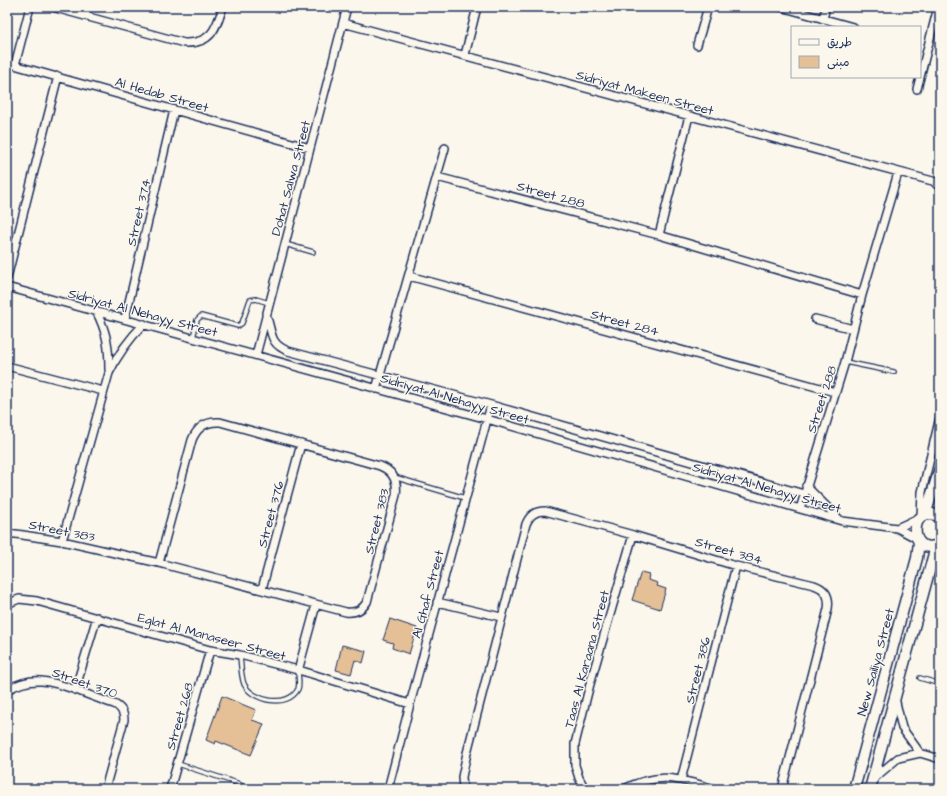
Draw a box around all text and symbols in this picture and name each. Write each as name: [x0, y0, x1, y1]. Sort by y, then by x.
legend: [791, 26, 921, 78]
text: طريق: [827, 34, 852, 51]
text: مبنى: [827, 54, 850, 71]
street label: Sidriyat Makeen Street: [574, 66, 716, 121]
street label: Al Hedab Street: [113, 73, 211, 117]
street label: Dohat Salwa Street: [267, 118, 315, 238]
street label: Street 374: [122, 177, 156, 248]
street label: Street 288: [515, 177, 587, 213]
street label: Sidriyat Al Nehayy Street: [66, 284, 220, 343]
street label: Street 284: [589, 305, 661, 341]
street label: Street 288: [803, 363, 841, 435]
street label: Sidriyat Al Nehayy Street: [378, 369, 532, 430]
street label: Sidriyat Al Nehayy Street: [690, 458, 844, 519]
street label: Street 376: [253, 479, 288, 549]
street label: Street 383: [360, 486, 394, 556]
street label: Street 383: [27, 516, 97, 546]
street label: Street 384: [693, 533, 765, 569]
street label: Al Ghaf Street: [408, 547, 449, 640]
street label: Taas Al Karaana Street: [560, 588, 614, 730]
street label: New Sailiya Street: [853, 606, 900, 718]
street label: Eglat Al Manaseer Street: [135, 609, 289, 667]
street label: Street 386: [681, 635, 715, 706]
street label: Street 370: [50, 663, 120, 703]
street label: Street 268: [162, 680, 198, 752]

